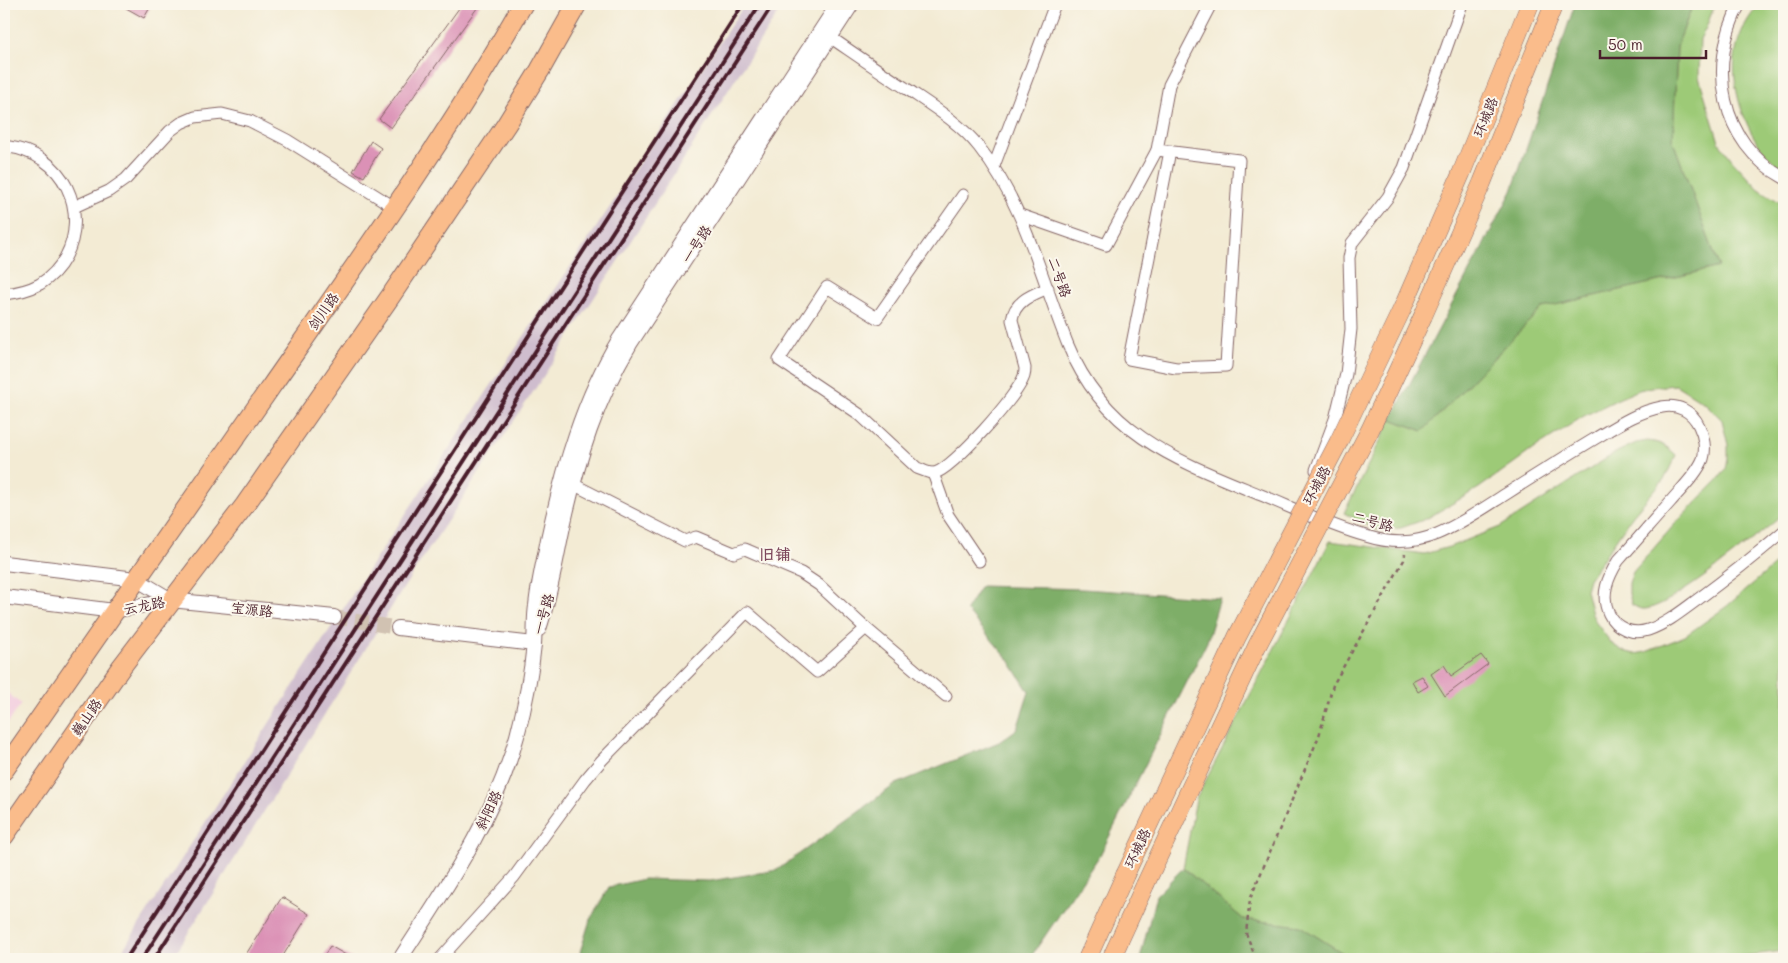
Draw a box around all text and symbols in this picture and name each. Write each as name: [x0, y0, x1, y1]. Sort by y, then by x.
scale bar: [1600, 28, 1707, 60]
text: 50 m: [1608, 34, 1643, 54]
street label: 环城路: [1468, 94, 1502, 140]
street label: 一号路: [677, 221, 715, 267]
street label: 二号路: [1044, 254, 1076, 300]
street label: 剑川路: [303, 288, 343, 334]
street label: 环城路: [1298, 462, 1334, 508]
street label: 二号路: [1350, 506, 1396, 536]
district label: 旧铺: [759, 543, 791, 564]
street label: 一号路: [528, 591, 558, 637]
street label: 云龙路: [122, 592, 166, 618]
street label: 宝源路: [230, 597, 274, 621]
street label: 巍山路: [66, 694, 106, 740]
street label: 斜阳路: [471, 787, 505, 833]
street label: 环城路: [1120, 825, 1154, 871]

